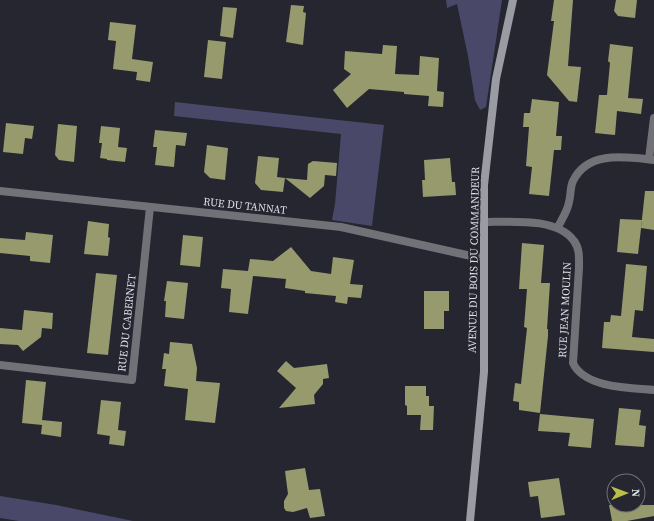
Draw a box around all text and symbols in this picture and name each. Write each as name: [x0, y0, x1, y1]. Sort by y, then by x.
street label: AVENUE DU BOIS DU COMMANDEUR: [465, 167, 483, 353]
street label: RUE DU TANNAT: [203, 194, 288, 218]
street label: RUE JEAN MOULIN: [555, 262, 575, 358]
street label: RUE DU CABERNET: [114, 273, 140, 372]
north arrow: [606, 473, 646, 513]
text: N: [628, 489, 643, 497]

